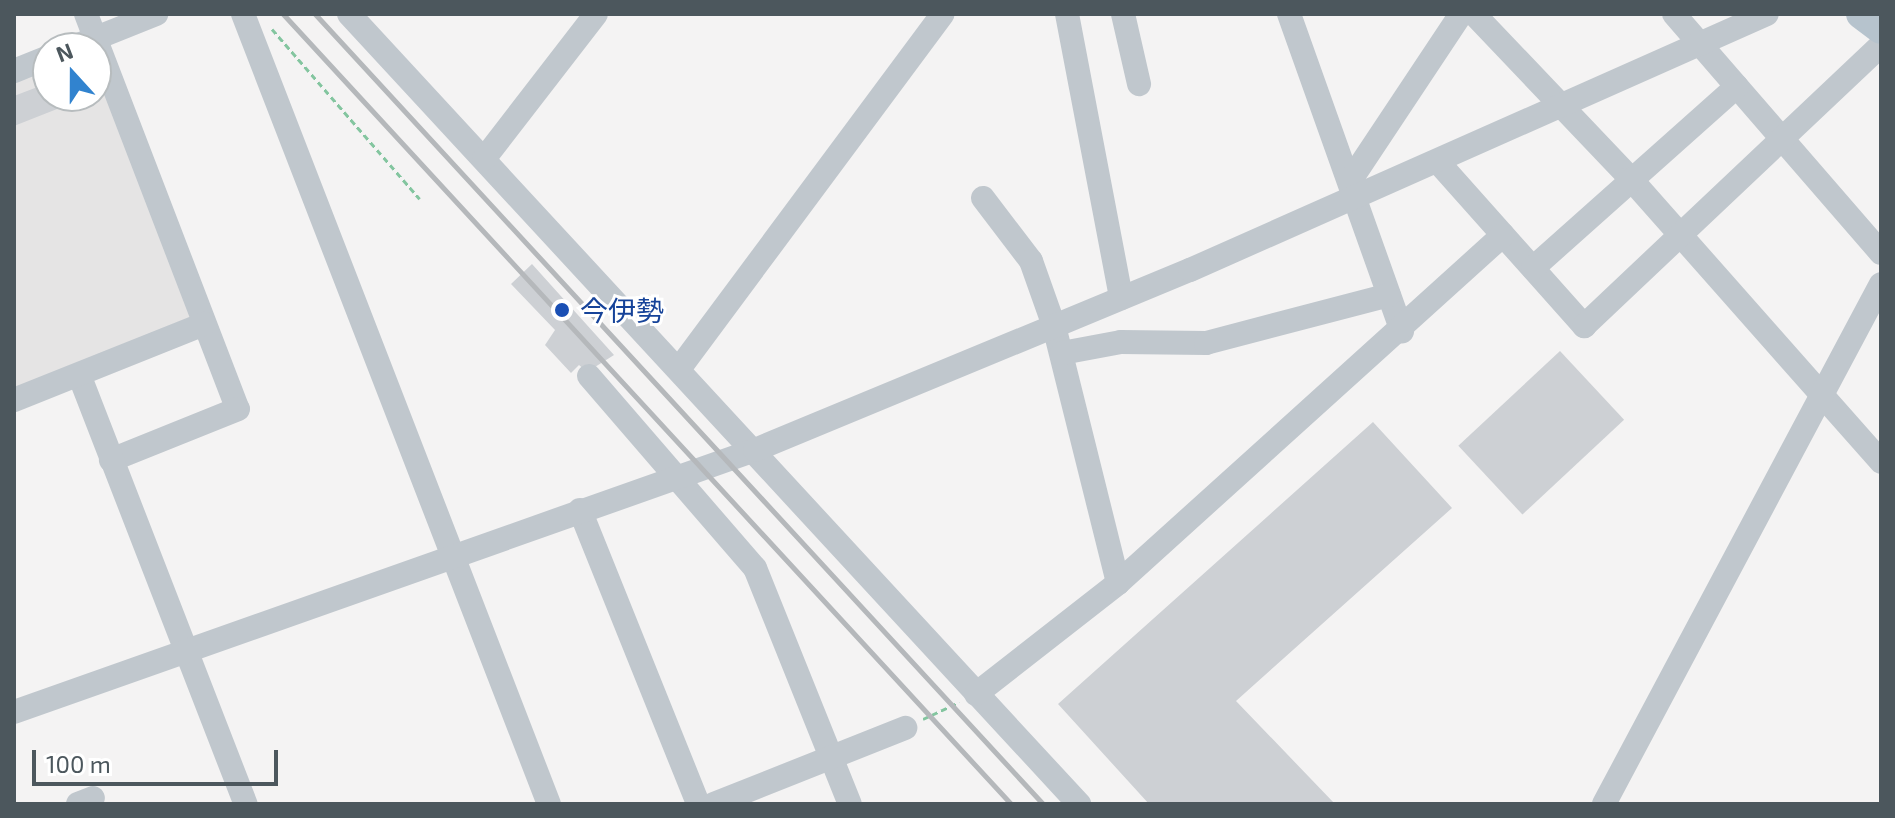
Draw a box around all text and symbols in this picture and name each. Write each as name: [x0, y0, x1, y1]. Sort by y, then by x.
north arrow: [32, 32, 112, 112]
text: N: [52, 36, 76, 66]
place label: 今伊勢: [580, 293, 664, 327]
marker: 今伊勢: [551, 299, 573, 321]
scale bar: [36, 734, 282, 784]
text: 100 m: [46, 749, 111, 778]

